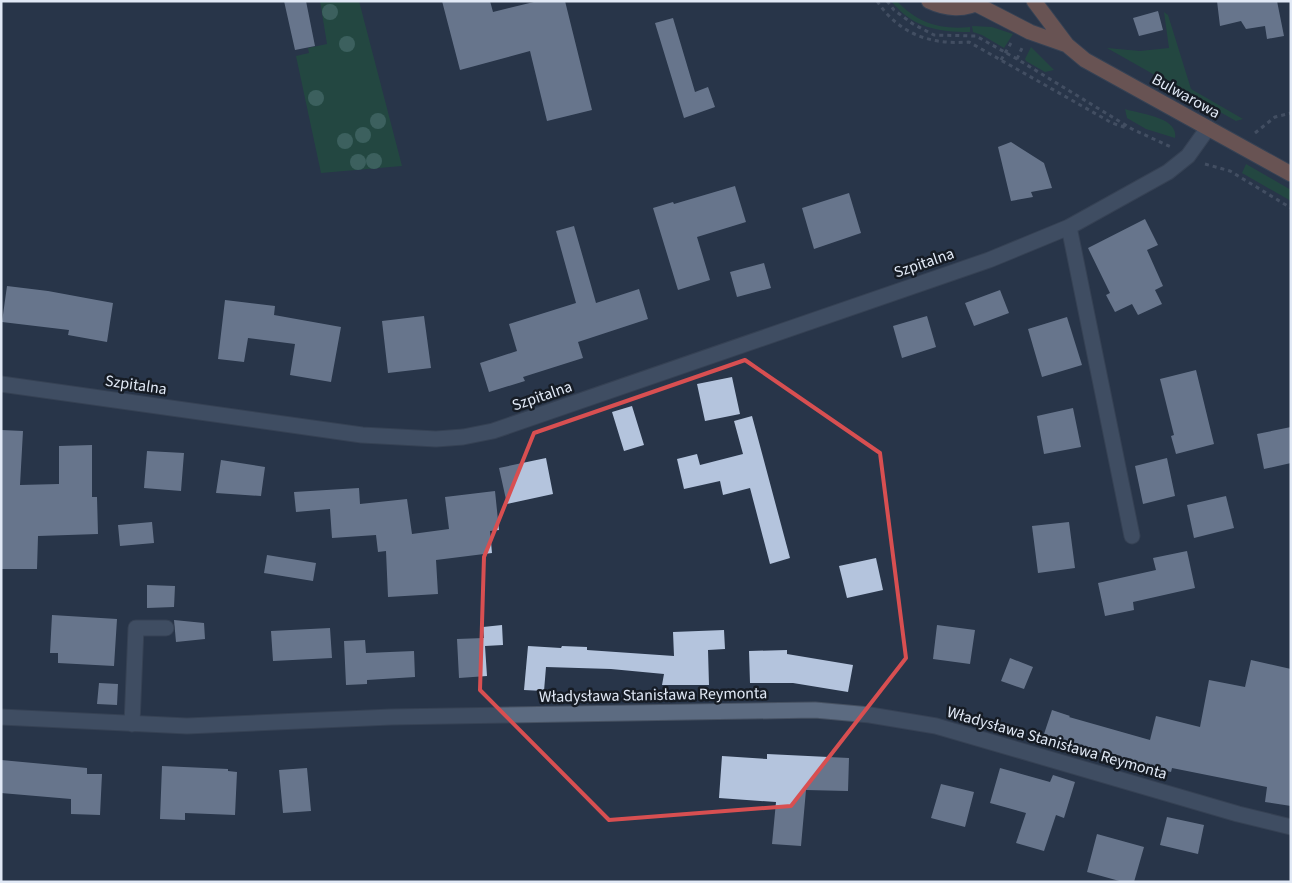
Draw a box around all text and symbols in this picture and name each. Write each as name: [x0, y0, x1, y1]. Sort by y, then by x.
street label: Bulwarowa: [1148, 68, 1224, 124]
street label: Szpitalna: [891, 242, 957, 284]
street label: Szpitalna: [104, 370, 168, 400]
street label: Szpitalna: [509, 375, 575, 417]
street label: Władysława Stanisława Reymonta: [539, 682, 767, 708]
street label: Władysława Stanisława Reymonta: [944, 701, 1170, 785]

